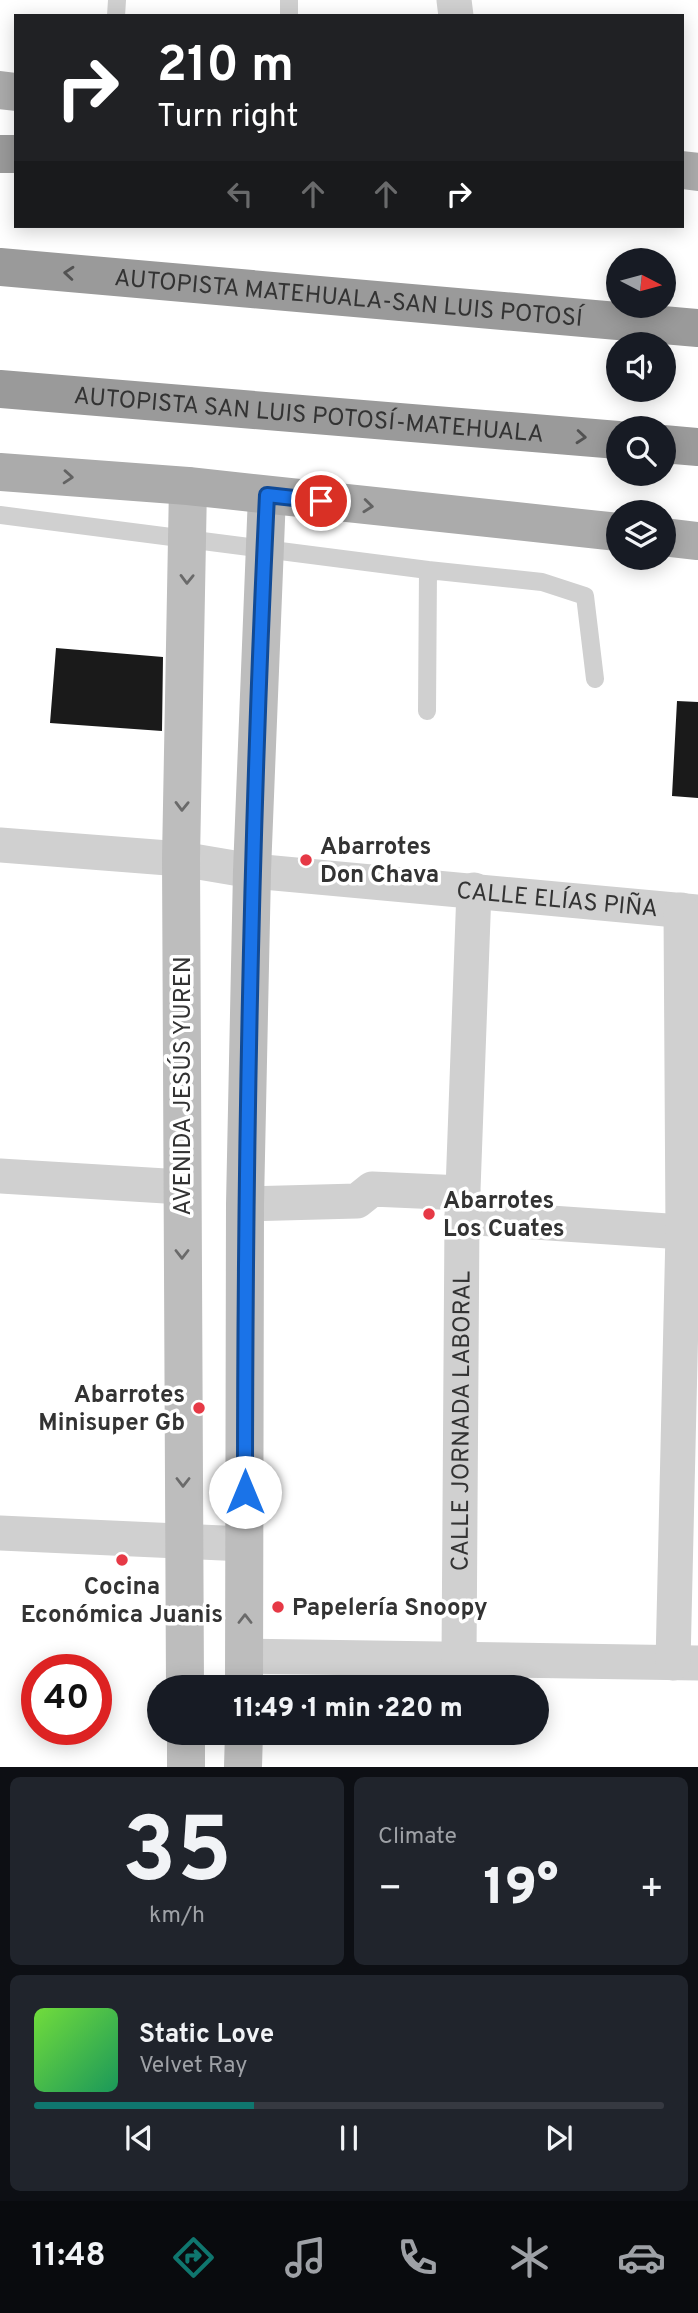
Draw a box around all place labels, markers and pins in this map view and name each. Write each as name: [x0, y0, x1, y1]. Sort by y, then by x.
pin: [291, 471, 351, 531]
place label: Abarrotes Don Chava: [320, 833, 439, 891]
marker: Abarrotes Don Chava: [298, 852, 314, 868]
place label: Abarrotes Los Cuates: [443, 1187, 565, 1245]
marker: Abarrotes Los Cuates: [421, 1206, 437, 1222]
place label: Abarrotes Minisuper Gb: [38, 1381, 185, 1439]
marker: Abarrotes Minisuper Gb: [191, 1400, 207, 1416]
marker: Cocina Económica Juanis: [114, 1552, 130, 1568]
place label: Cocina Económica Juanis: [21, 1573, 223, 1631]
place label: Papelería Snoopy: [292, 1594, 488, 1624]
marker: Papelería Snoopy: [270, 1599, 286, 1615]

